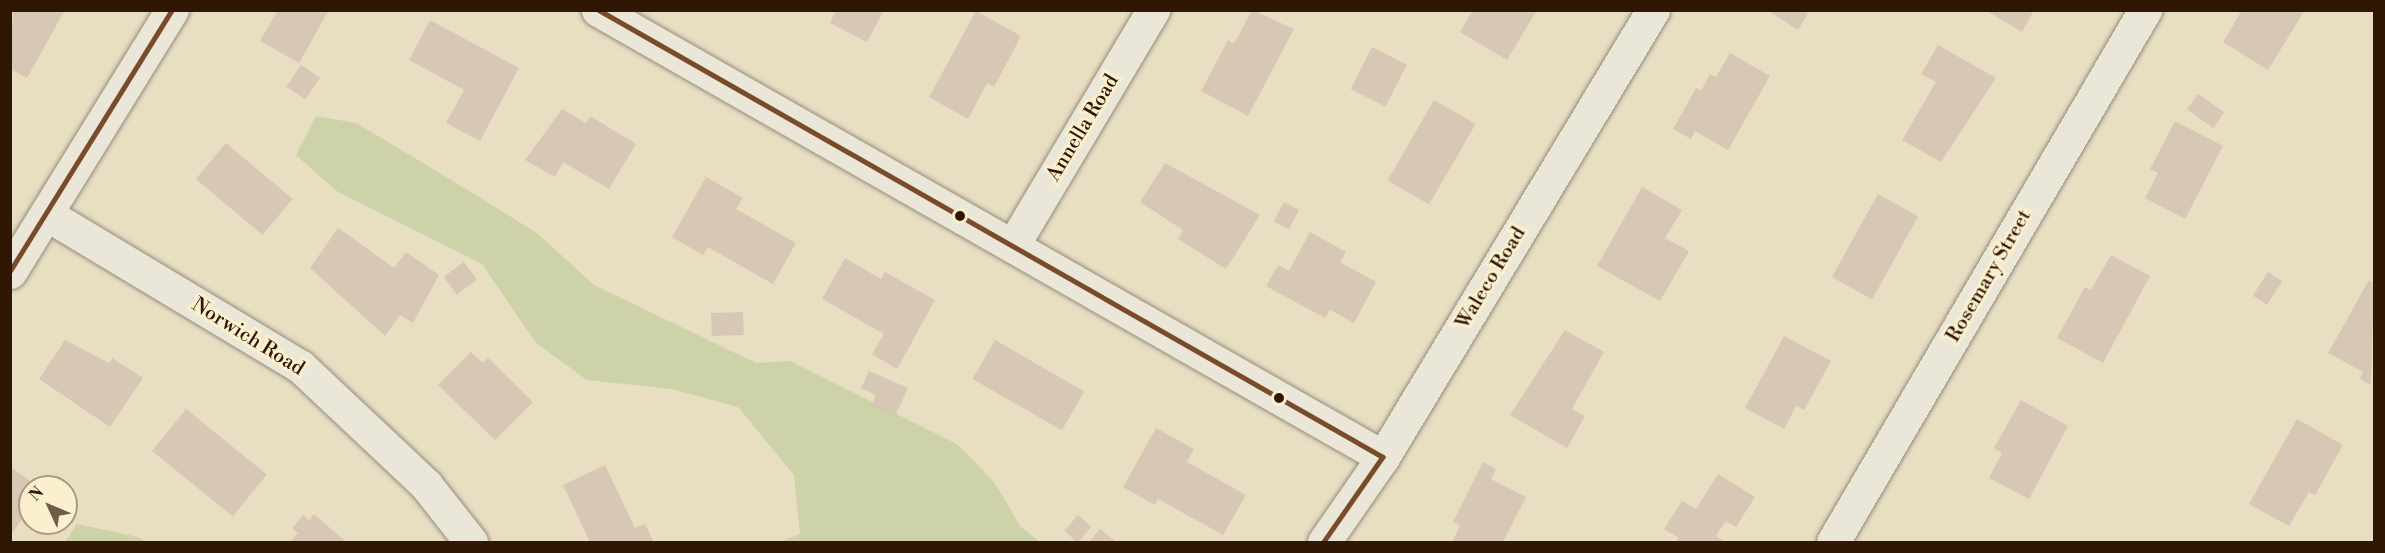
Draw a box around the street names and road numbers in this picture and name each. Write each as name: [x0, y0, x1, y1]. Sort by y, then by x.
street label: Annella Road: [1042, 70, 1124, 186]
street label: Rosemary Street: [1941, 206, 2037, 346]
street label: Waleco Road: [1451, 223, 1531, 333]
street label: Norwich Road: [187, 293, 309, 381]

